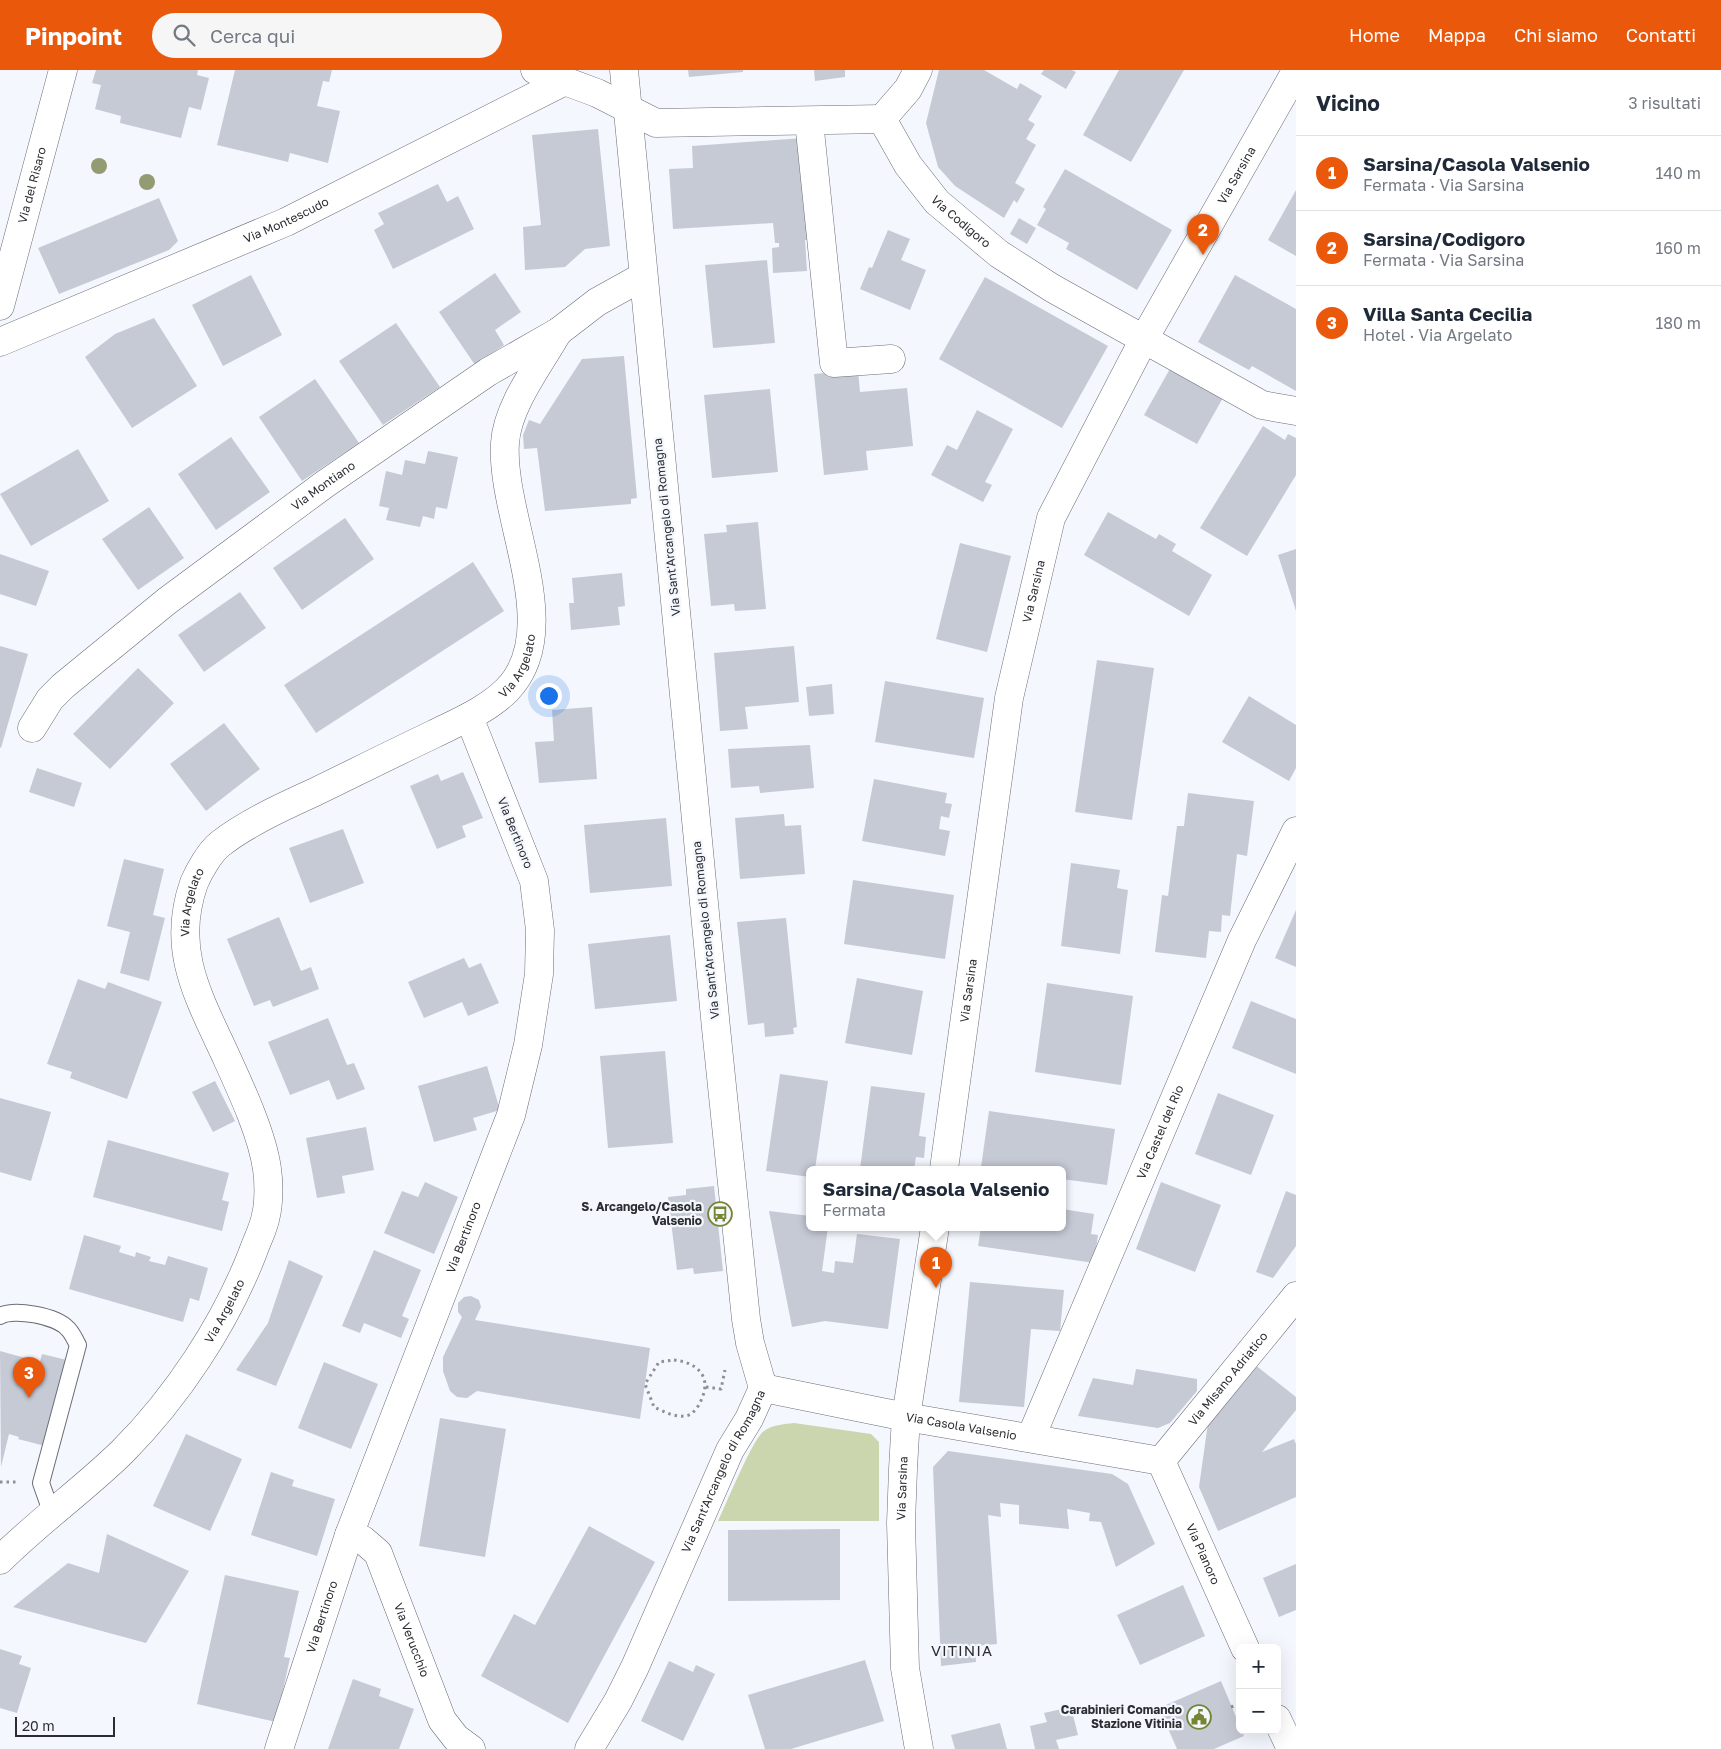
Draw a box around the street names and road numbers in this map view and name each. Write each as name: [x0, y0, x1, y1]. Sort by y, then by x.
street label: Via Sarsina: [1214, 144, 1259, 207]
street label: Via del Risaro: [14, 145, 49, 225]
street label: Via Codigoro: [928, 192, 994, 251]
street label: Via Montescudo: [241, 194, 331, 246]
street label: Via Sant'Arcangelo di Romagna: [650, 437, 683, 617]
street label: Via Montiano: [288, 457, 358, 513]
street label: Via Sarsina: [1019, 558, 1048, 624]
street label: Via Argelato: [495, 633, 538, 701]
street label: Via Bertinoro: [494, 795, 537, 871]
street label: Via Sant'Arcangelo di Romagna: [689, 840, 722, 1020]
street label: Via Argelato: [177, 865, 207, 937]
street label: Via Sarsina: [956, 958, 980, 1023]
street label: Via Castel del Rio: [1133, 1083, 1186, 1181]
street label: Via Bertinoro: [443, 1199, 484, 1275]
street label: Via Argelato: [201, 1277, 248, 1346]
street label: Via Misano Adriatico: [1185, 1329, 1271, 1429]
street label: Via Sant'Arcangelo di Romagna: [678, 1387, 768, 1555]
street label: Via Casola Valsenio: [905, 1409, 1018, 1443]
street label: Via Sarsina: [893, 1456, 911, 1521]
street label: Via Pianoro: [1183, 1521, 1223, 1587]
street label: Via Bertinoro: [303, 1579, 341, 1655]
street label: Via Verucchio: [391, 1601, 433, 1679]

